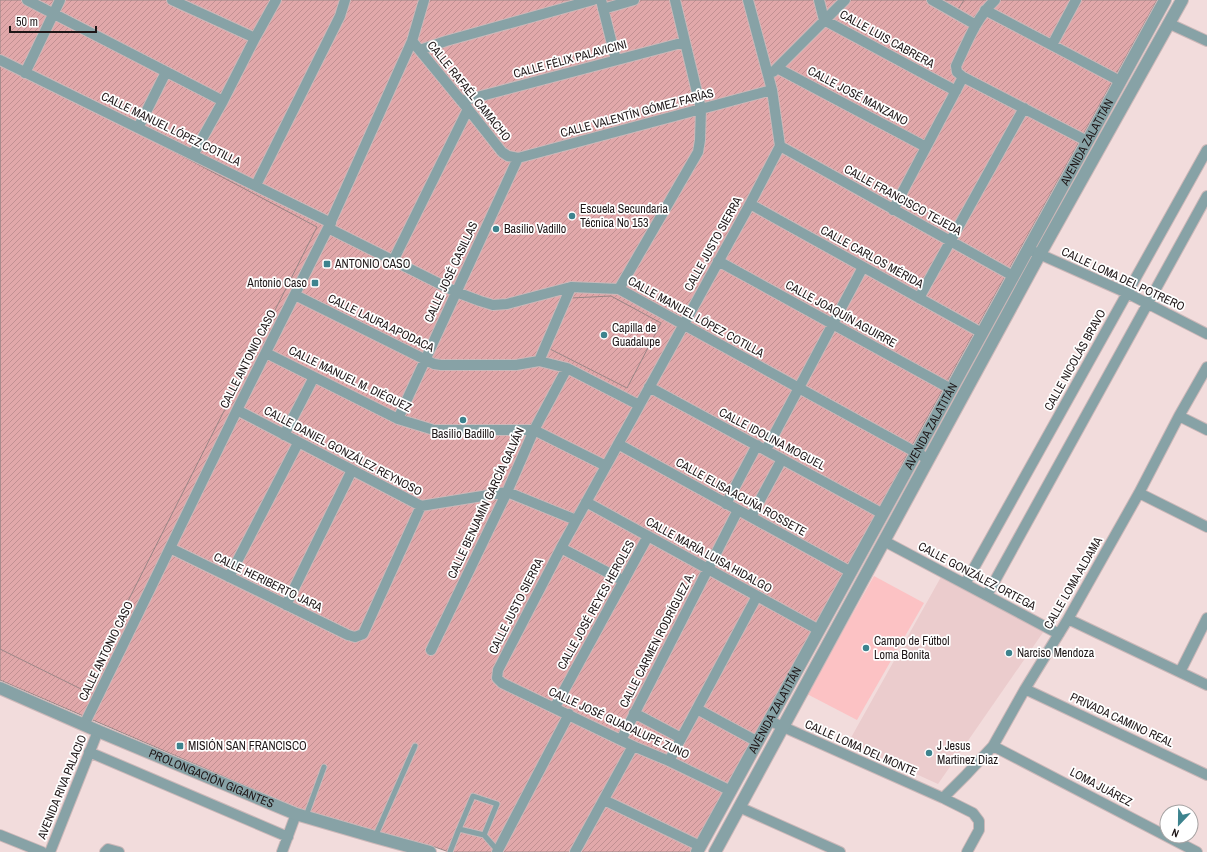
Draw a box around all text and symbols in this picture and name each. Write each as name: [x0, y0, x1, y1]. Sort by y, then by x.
street label: CALLE LUIS CABRERA: [837, 6, 938, 72]
scale bar: [10, 8, 96, 34]
text: 50 m: [16, 14, 38, 30]
street label: CALLE FÉLIX PALAVICINI: [512, 36, 628, 82]
street label: CALLE RAFAÉL CAMACHO: [424, 38, 515, 145]
street label: CALLE JOSÉ MANZANO: [805, 63, 911, 129]
street label: CALLE VALENTÍN GÓMEZ FARÍAS: [559, 85, 716, 141]
street label: CALLE MANUEL LÓPEZ COTILLA: [99, 88, 244, 170]
street label: AVENIDA ZALATITÁN: [1056, 96, 1117, 189]
street label: CALLE FRANCISCO TEJEDA: [841, 161, 965, 239]
street label: CALLE JUSTO SIERRA: [680, 194, 746, 294]
place label: Escuela Secundaria Técnica No 153: [580, 201, 669, 231]
marker: Escuela Secundaria Técnica No 153: [567, 211, 577, 221]
street label: CALLE JOSÉ CASILLAS: [421, 219, 482, 325]
place label: Basilio Vadillo: [504, 221, 566, 237]
street label: CALLE CARLOS MÉRIDA: [818, 222, 927, 292]
marker: Basilio Vadillo: [491, 224, 501, 234]
street label: CALLE LOMA DEL POTRERO: [1059, 243, 1187, 315]
place label: ANTONIO CASO: [334, 256, 411, 272]
marker: ANTONIO CASO: [322, 259, 332, 269]
street label: CALLE MANUEL LÓPEZ COTILLA: [625, 273, 767, 361]
place label: Antonio Caso: [246, 275, 307, 291]
street label: CALLE JOAQUÍN AGUIRRE: [783, 277, 899, 351]
marker: Antonio Caso: [310, 278, 320, 288]
street label: CALLE LAURA APODACA: [325, 290, 437, 356]
street label: CALLE NICOLÁS BRAVO: [1040, 306, 1110, 414]
street label: CALLE ANTONIO CASO: [216, 307, 280, 411]
place label: Capilla de Guadalupe: [612, 320, 660, 350]
marker: Capilla de Guadalupe: [599, 330, 609, 340]
street label: CALLE MANUEL M. DIÉGUEZ: [286, 342, 414, 416]
street label: AVENIDA ZALATITÁN: [900, 380, 961, 473]
street label: CALLE DANIEL GONZÁLEZ REYNOSO: [261, 402, 425, 500]
street label: CALLE IDOLINA MOGUEL: [716, 404, 828, 474]
marker: Basilio Badillo: [458, 415, 468, 425]
street label: CALLE BENJAMÍN GARCÍA GALVÁN: [444, 425, 528, 581]
place label: Basilio Badillo: [432, 426, 494, 442]
street label: CALLE ELISA ACUÑA ROSSETE: [673, 454, 809, 540]
street label: CALLE MARÍA LUISA HIDALGO: [643, 514, 775, 597]
street label: CALLE LOMA ALDAMA: [1040, 534, 1106, 632]
street label: CALLE JOSÉ REYES HEROLES: [554, 537, 638, 673]
street label: CALLE GONZÁLEZ ORTEGA: [915, 538, 1039, 614]
street label: CALLE HERIBERTO JARA: [211, 549, 325, 615]
street label: CALLE JUSTO SIERRA: [485, 555, 547, 657]
street label: CALLE CARMEN RODRÍGUEZ A.: [616, 570, 698, 710]
street label: CALLE ANTONIO CASO: [75, 598, 137, 703]
place label: Campo de Fútbol Loma Bonita: [874, 633, 949, 663]
marker: Campo de Fútbol Loma Bonita: [861, 643, 871, 653]
place label: Narciso Mendoza: [1017, 645, 1095, 661]
marker: Narciso Mendoza: [1004, 648, 1014, 658]
street label: AVENIDA ZALATITÁN: [744, 664, 805, 757]
street label: CALLE JOSÉ GUADALUPE ZUNO: [546, 683, 692, 763]
street label: PRIVADA CAMINO REAL: [1068, 689, 1177, 751]
street label: CALLE LOMA DEL MONTE: [802, 716, 920, 780]
street label: AVENIDA RIVA PALACIO: [33, 732, 90, 842]
place label: MISIÓN SAN FRANCISCO: [188, 738, 307, 754]
place label: J Jesus Martinez Diaz: [937, 738, 998, 768]
marker: MISIÓN SAN FRANCISCO: [175, 741, 185, 751]
street label: PROLONGACIÓN GIGANTES: [146, 745, 277, 812]
marker: J Jesus Martinez Diaz: [924, 748, 934, 758]
street label: LOMA JUÁREZ: [1067, 764, 1135, 810]
north arrow: [1159, 804, 1199, 844]
text: N: [1170, 826, 1181, 841]

